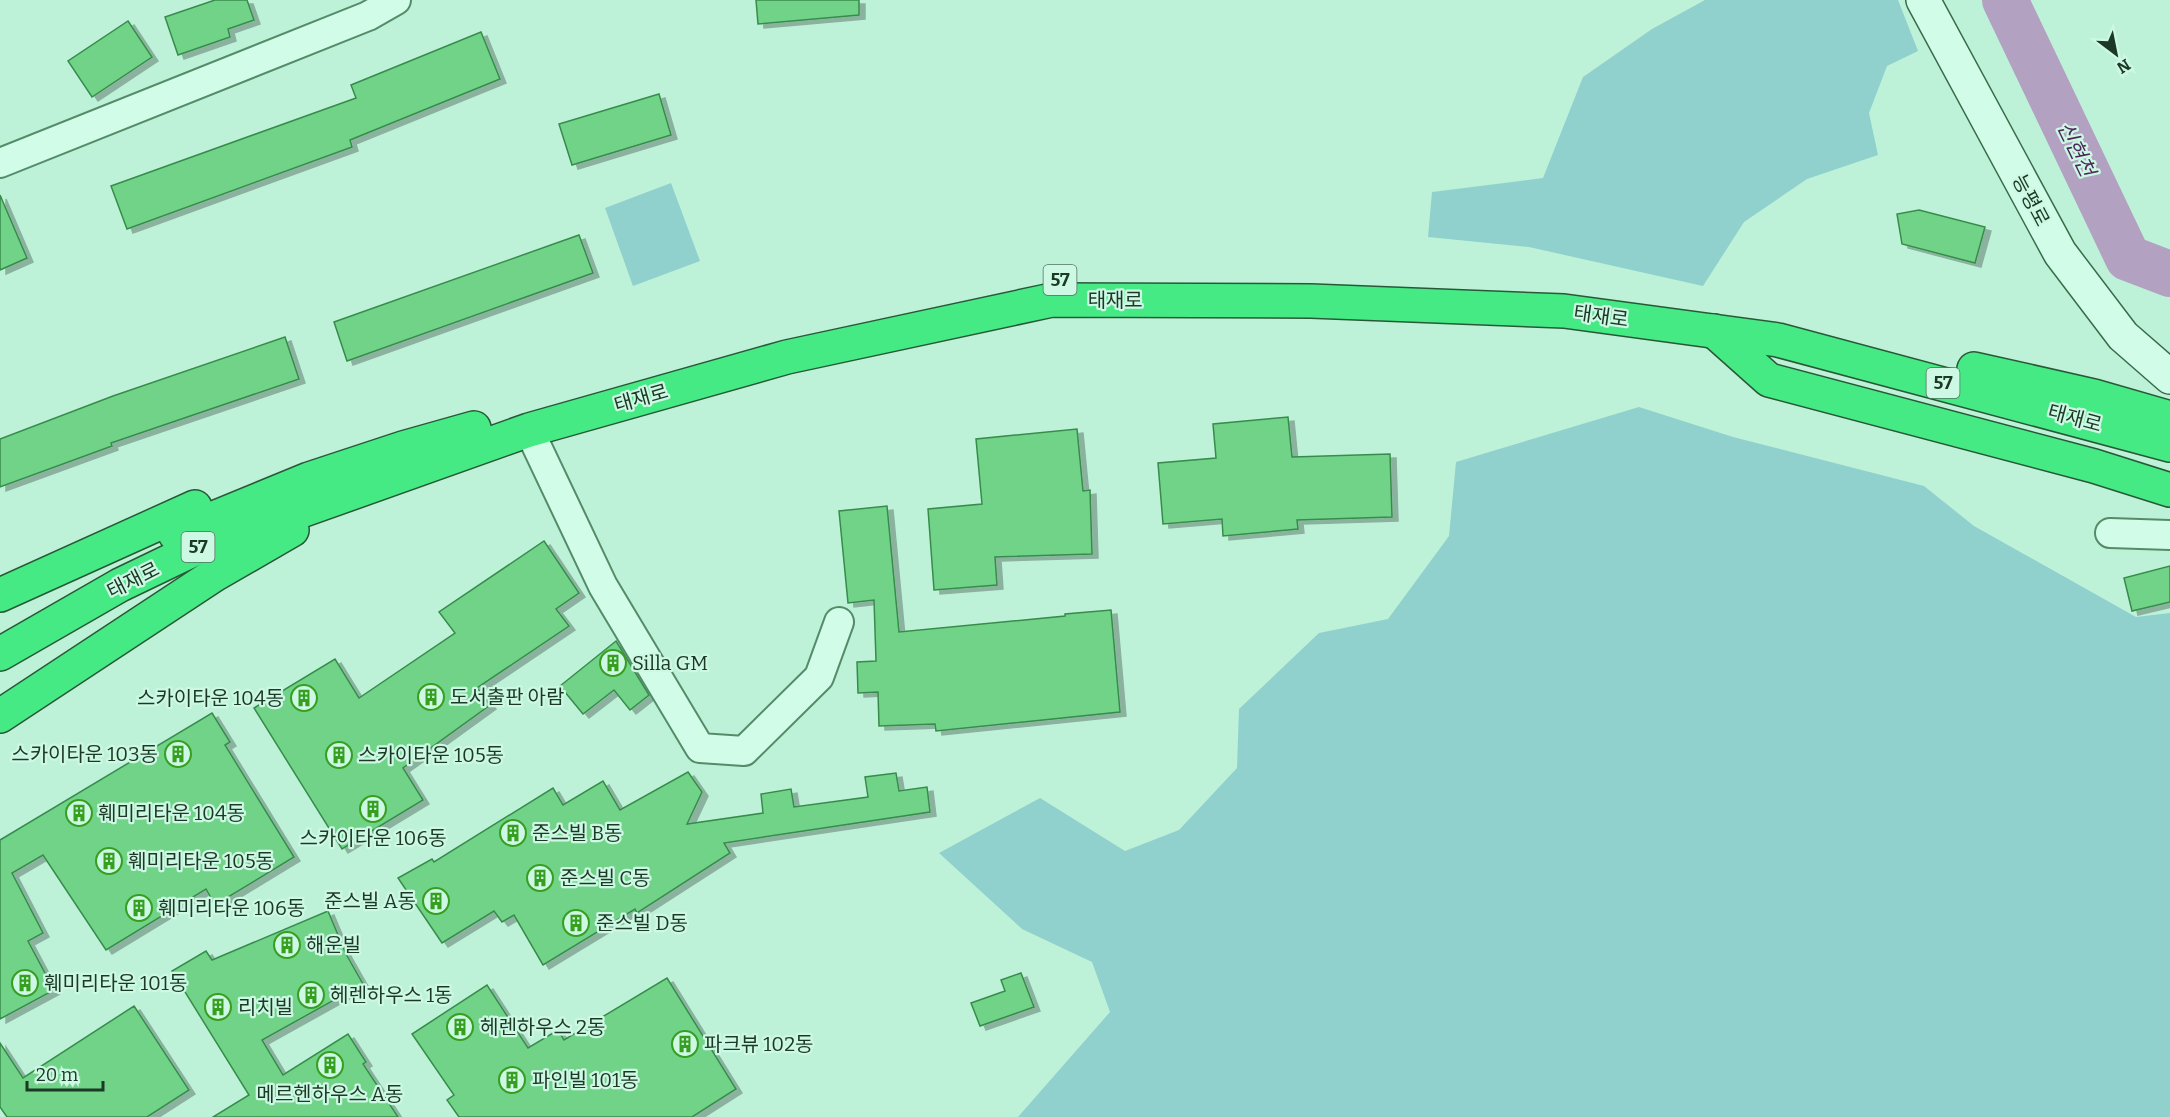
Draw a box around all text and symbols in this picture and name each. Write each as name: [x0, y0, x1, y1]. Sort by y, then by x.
north arrow: [2086, 24, 2146, 84]
text: N: [2113, 55, 2134, 78]
water label: 신현천: [2052, 117, 2102, 183]
street label: 능평로: [2007, 170, 2055, 230]
road number: 57: [1044, 265, 1076, 295]
street label: 태재로: [1087, 288, 1143, 312]
street label: 태재로: [1572, 300, 1630, 332]
road number: 57: [1926, 368, 1960, 398]
street label: 태재로: [611, 379, 671, 417]
street label: 태재로: [2045, 399, 2105, 437]
road number: 57: [182, 532, 214, 562]
street label: 태재로: [103, 557, 163, 603]
building icon: Silla GM: [598, 648, 628, 678]
place label: Silla GM: [632, 651, 708, 675]
building icon: 도서출판 아람: [416, 682, 446, 712]
building icon: 스카이타운 104동: [289, 683, 319, 713]
place label: 도서출판 아람: [450, 685, 564, 709]
place label: 스카이타운 104동: [137, 686, 284, 710]
building icon: 스카이타운 103동: [163, 739, 193, 769]
building icon: 스카이타운 105동: [324, 740, 354, 770]
place label: 스카이타운 103동: [11, 742, 158, 766]
place label: 스카이타운 105동: [358, 743, 504, 767]
building icon: 스카이타운 106동: [358, 794, 388, 824]
building icon: 훼미리타운 104동: [64, 798, 94, 828]
place label: 훼미리타운 104동: [98, 801, 245, 825]
building icon: 준스빌 B동: [498, 818, 528, 848]
place label: 준스빌 B동: [532, 821, 623, 845]
place label: 스카이타운 106동: [299, 826, 447, 850]
building icon: 훼미리타운 105동: [94, 846, 124, 876]
place label: 훼미리타운 105동: [128, 849, 274, 873]
building icon: 준스빌 C동: [525, 863, 555, 893]
place label: 준스빌 C동: [560, 866, 651, 890]
building icon: 준스빌 A동: [421, 886, 451, 916]
place label: 준스빌 A동: [324, 889, 416, 913]
building icon: 훼미리타운 106동: [124, 893, 154, 923]
place label: 훼미리타운 106동: [158, 896, 305, 920]
building icon: 준스빌 D동: [561, 908, 591, 938]
place label: 준스빌 D동: [596, 911, 688, 935]
building icon: 해운빌: [272, 930, 302, 960]
place label: 해운빌: [306, 933, 361, 957]
building icon: 훼미리타운 101동: [10, 968, 40, 998]
place label: 훼미리타운 101동: [44, 971, 187, 995]
building icon: 헤렌하우스 1동: [296, 980, 326, 1010]
place label: 헤렌하우스 1동: [330, 983, 453, 1007]
building icon: 리치빌: [203, 992, 233, 1022]
place label: 리치빌: [238, 995, 293, 1019]
building icon: 헤렌하우스 2동: [445, 1012, 475, 1042]
place label: 헤렌하우스 2동: [480, 1015, 605, 1039]
building icon: 파크뷰 102동: [670, 1029, 700, 1059]
place label: 파크뷰 102동: [704, 1032, 813, 1056]
building icon: 메르헨하우스 A동: [315, 1050, 345, 1080]
scale bar: [27, 1054, 104, 1092]
text: 20 m: [36, 1064, 78, 1086]
building icon: 파인빌 101동: [497, 1065, 527, 1095]
place label: 파인빌 101동: [532, 1068, 639, 1092]
place label: 메르헨하우스 A동: [257, 1082, 403, 1106]

